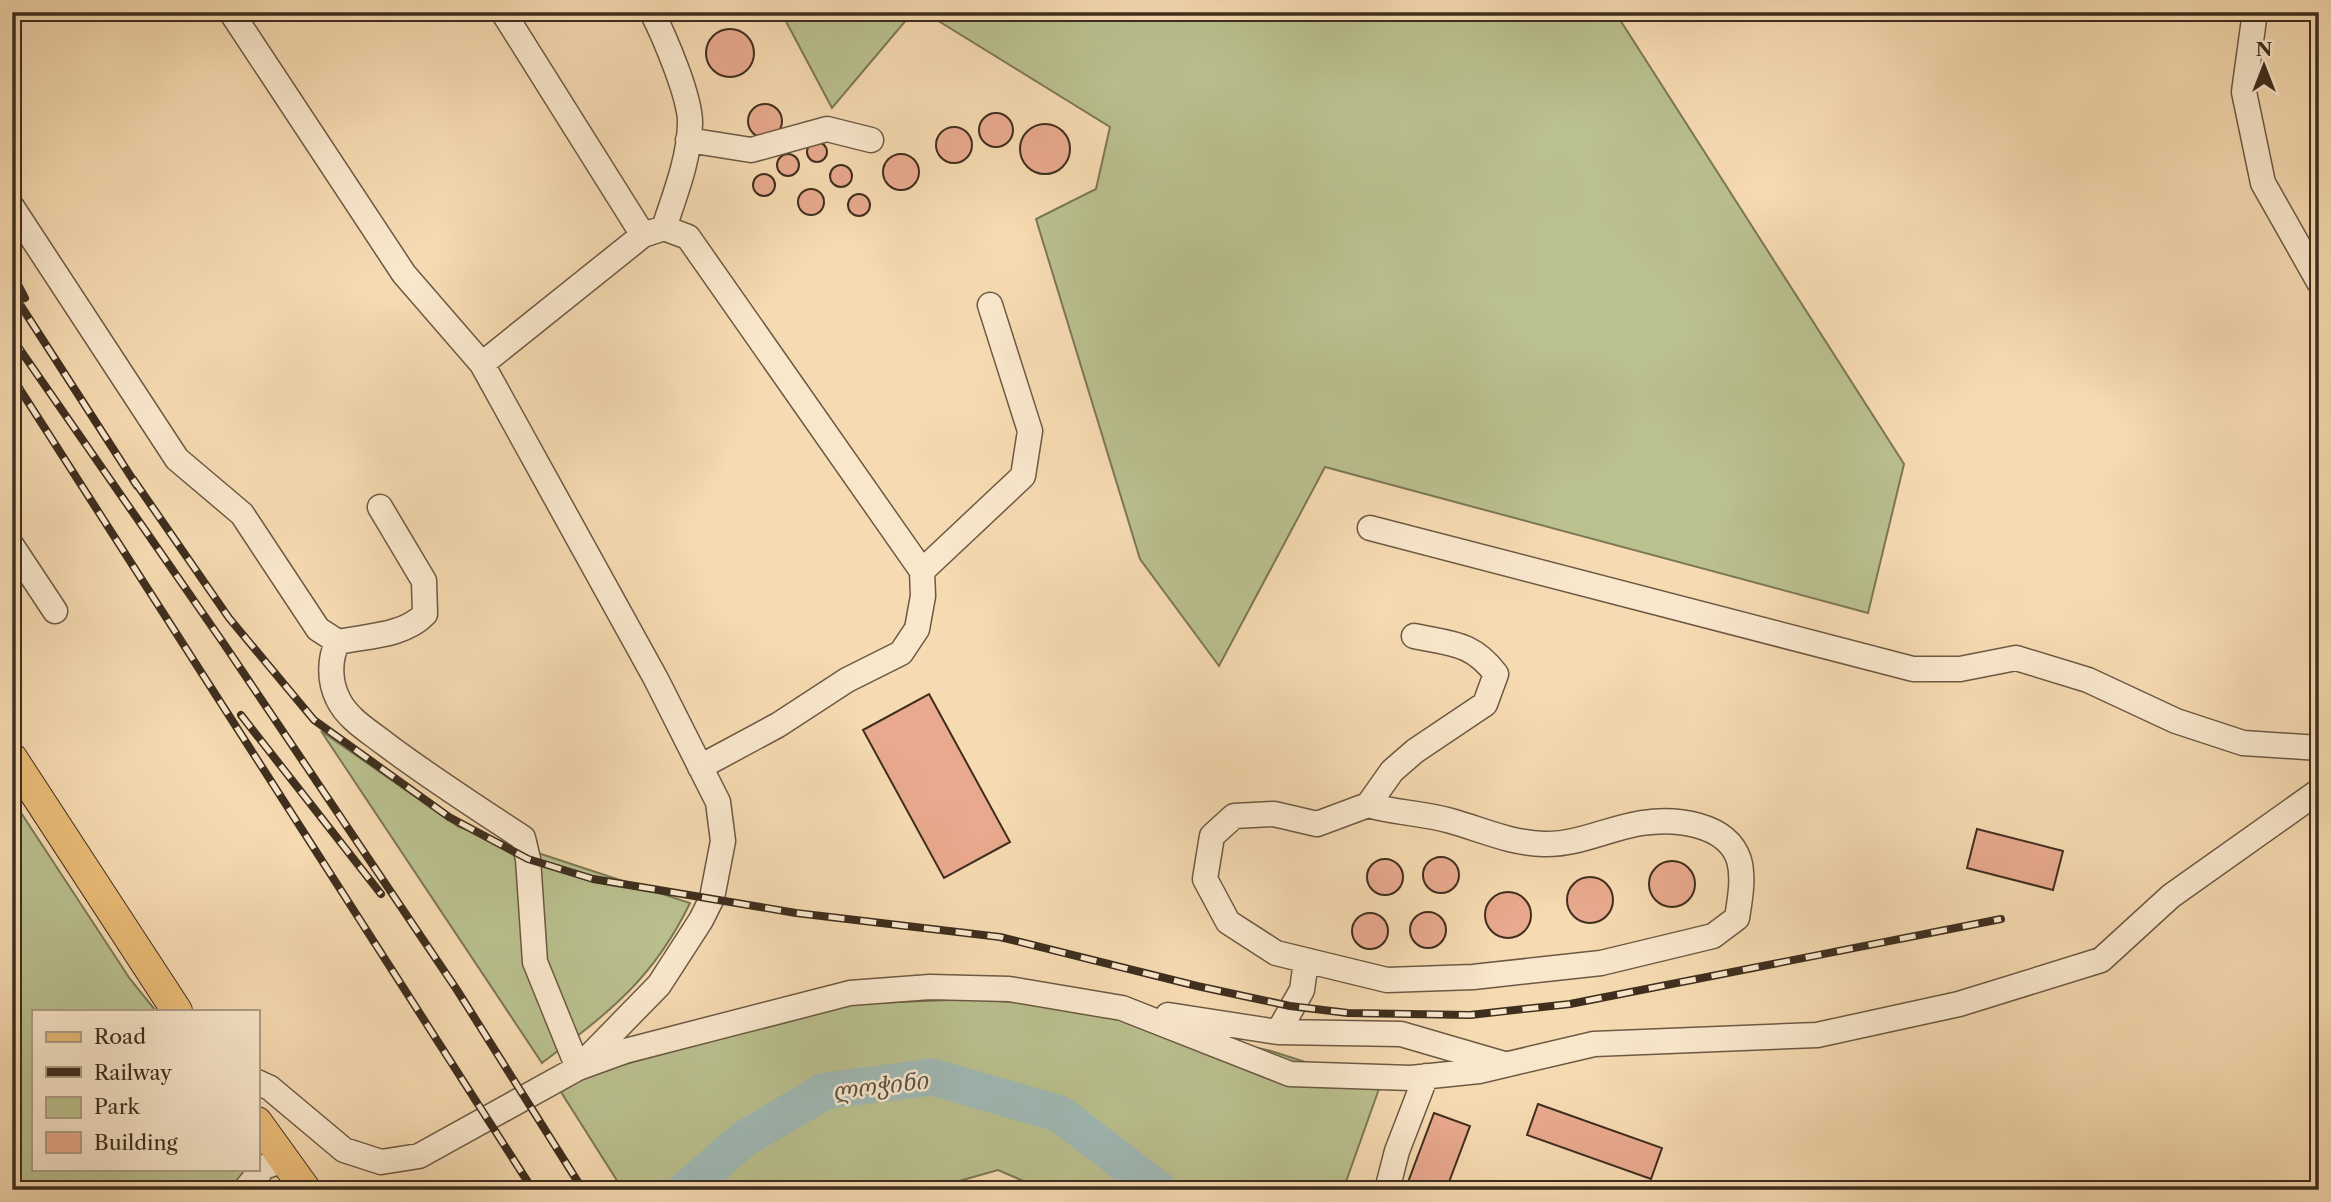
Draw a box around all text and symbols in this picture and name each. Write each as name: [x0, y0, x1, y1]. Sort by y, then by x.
north arrow: [2230, 32, 2300, 102]
text: N: [2256, 38, 2272, 61]
legend: [32, 1010, 259, 1170]
text: Road: [94, 1024, 146, 1049]
text: Railway: [94, 1060, 172, 1085]
water label: ლოჭინი: [831, 1066, 931, 1106]
text: Park: [94, 1094, 140, 1119]
text: Building: [94, 1130, 179, 1155]

